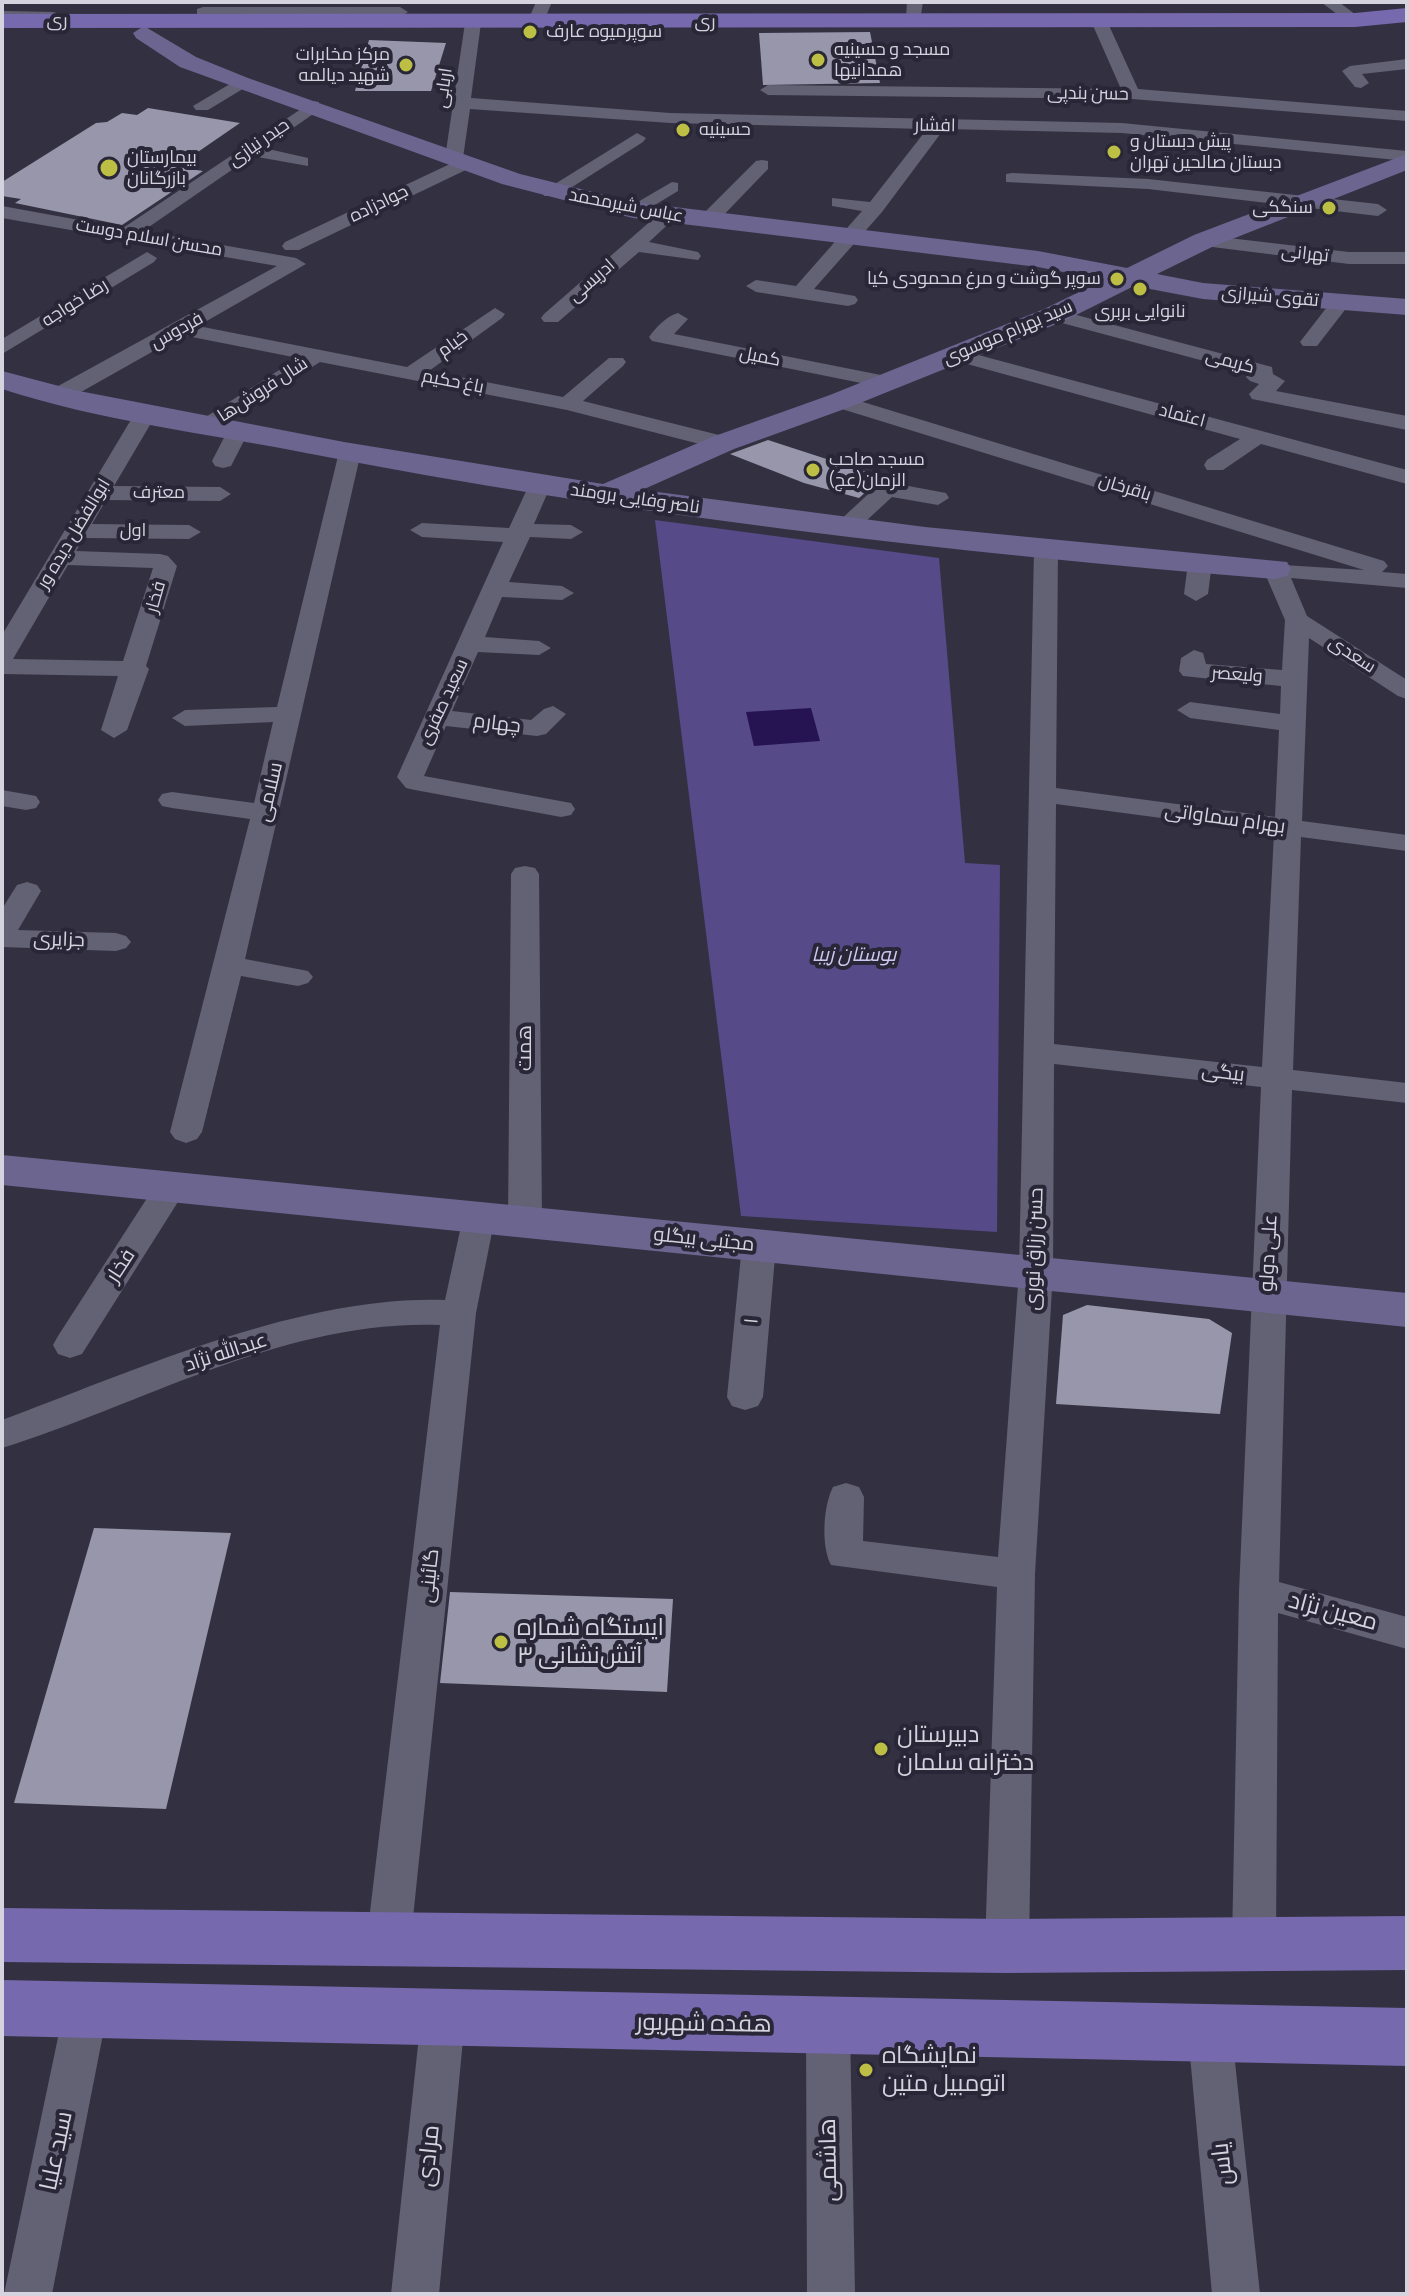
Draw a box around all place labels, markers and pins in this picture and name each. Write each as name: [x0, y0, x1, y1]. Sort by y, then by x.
place label: سوپرمیوه عارف: [546, 21, 662, 43]
marker: سوپرمیوه عارف: [521, 23, 539, 41]
place label: مسجد و حسینیه همدانیها: [834, 39, 950, 82]
place label: مرکز مخابرات شهید دیالمه: [296, 44, 390, 86]
marker: مسجد و حسینیه همدانیها: [809, 51, 827, 69]
marker: مرکز مخابرات شهید دیالمه: [397, 56, 415, 74]
place label: حسینیه: [699, 119, 751, 141]
marker: حسینیه: [674, 121, 692, 139]
place label: پیش دبستان و دبستان صالحین تهران: [1130, 131, 1281, 174]
marker: پیش دبستان و دبستان صالحین تهران: [1105, 143, 1123, 161]
place label: بیمارستان بازرگانان: [127, 147, 197, 190]
marker: بیمارستان بازرگانان: [98, 157, 120, 179]
place label: سنگکی: [1252, 197, 1313, 219]
marker: سنگکی: [1320, 199, 1338, 217]
place label: سوپر گوشت و مرغ محمودی کیا: [867, 268, 1101, 290]
marker: سوپر گوشت و مرغ محمودی کیا: [1108, 270, 1126, 288]
marker: نانوایی بربری: [1131, 280, 1149, 298]
place label: نانوایی بربری: [1094, 301, 1186, 323]
place label: مسجد صاحب الزمان(عج): [829, 449, 925, 492]
marker: مسجد صاحب الزمان(عج): [804, 461, 822, 479]
place label: ایستگاه شماره ۳ آتش‌نشانی: [517, 1614, 664, 1670]
marker: ایستگاه شماره ۳ آتش‌نشانی: [492, 1633, 510, 1651]
place label: دبیرستان دخترانه سلمان: [897, 1721, 1034, 1777]
marker: دبیرستان دخترانه سلمان: [872, 1740, 890, 1758]
place label: نمایشگاه اتومبیل متین: [882, 2042, 1006, 2098]
marker: نمایشگاه اتومبیل متین: [857, 2061, 875, 2079]

